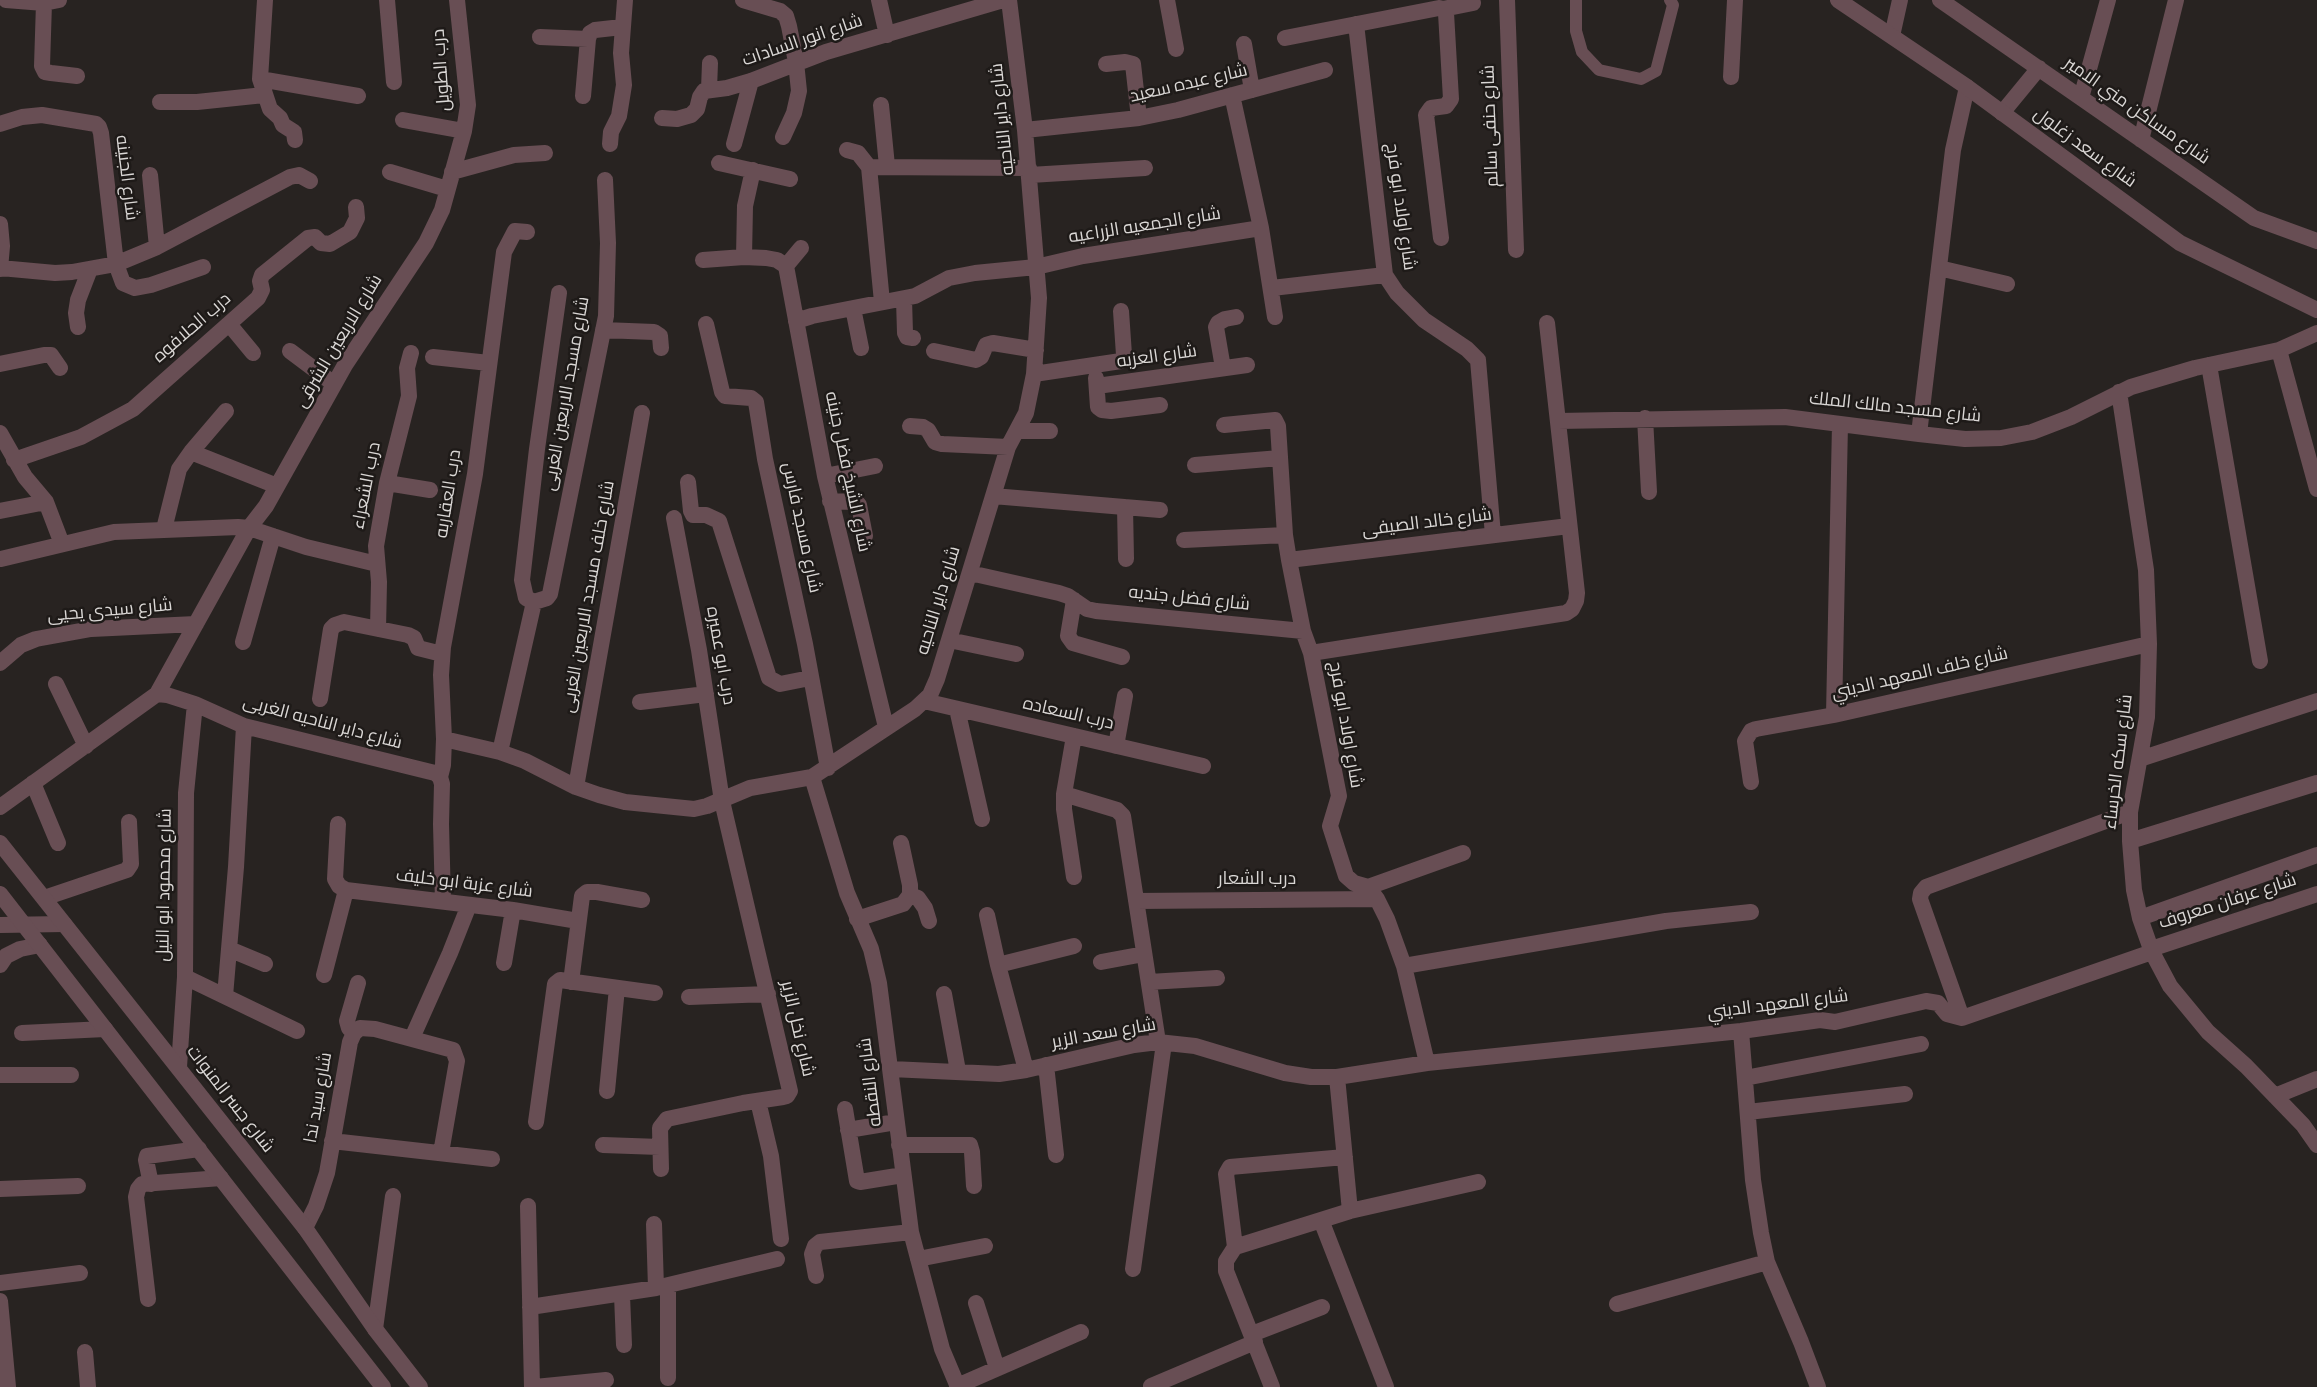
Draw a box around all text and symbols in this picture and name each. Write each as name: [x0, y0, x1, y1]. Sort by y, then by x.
street label: شارع انور السادات: [740, 11, 866, 73]
street label: درب الطويل: [429, 28, 457, 112]
street label: شارع مساكن مني الامير: [2059, 53, 2213, 171]
street label: شارع عبده سعيد: [1128, 61, 1250, 109]
street label: شارع داير الناحيه: [987, 62, 1021, 176]
street label: شارع حنفى سالم: [1479, 64, 1505, 188]
street label: شارع سعد زغلول: [2028, 104, 2140, 194]
street label: شارع الجنينه: [109, 134, 141, 222]
street label: شارع اولاد ابو فرج: [1379, 142, 1419, 272]
street label: شارع الجمعيه الزراعيه: [1067, 204, 1223, 250]
street label: شارع الاربعين الشرقى: [292, 271, 388, 413]
street label: درب الحلافوه: [150, 289, 236, 369]
street label: شارع مسجد الاربعين الغربى: [540, 295, 596, 493]
street label: شارع العزبه: [1116, 342, 1198, 374]
street label: شارع مسجد مالك الملك: [1808, 389, 1982, 429]
street label: شارع الشيخ فضل جنينه: [818, 390, 874, 554]
street label: درب الشعراء: [349, 441, 387, 531]
street label: درب العقاربه: [432, 448, 468, 540]
street label: شارع مسجد فارس: [776, 461, 824, 595]
street label: شارع خلف مسجد الاربعين الغربى: [559, 479, 621, 715]
street label: شارع خالد الصيفى: [1361, 505, 1493, 543]
street label: شارع داير الناحيه: [913, 544, 967, 658]
street label: شارع فضل جنديه: [1127, 583, 1251, 617]
street label: شارع سيدى يحيى: [47, 596, 173, 628]
street label: درب ابو عميره: [700, 605, 738, 707]
street label: شارع خلف المعهد الديني: [1830, 644, 2010, 706]
street label: شارع اولاد ابو فرج: [1322, 660, 1366, 790]
street label: شارع داير الناحيه الغربى: [240, 692, 404, 756]
street label: شارع سكه الخرساء: [2101, 693, 2139, 831]
street label: درب السعاده: [1020, 694, 1116, 736]
street label: شارع محمود ابو النيل: [154, 808, 178, 962]
street label: شارع عزبة ابو خليف: [394, 866, 534, 904]
street label: درب الشعار: [1218, 869, 1296, 891]
street label: شارع عرفان معروف: [2156, 870, 2300, 936]
street label: شارع نخل الزير: [774, 979, 818, 1079]
street label: شارع المعهد الديني: [1706, 987, 1850, 1025]
street label: شارع سعد الزير: [1050, 1015, 1158, 1055]
street label: شارع النقطه: [856, 1036, 888, 1128]
street label: شارع جسر المنوات: [180, 1042, 278, 1158]
street label: شارع سيد ندا: [301, 1051, 339, 1145]

